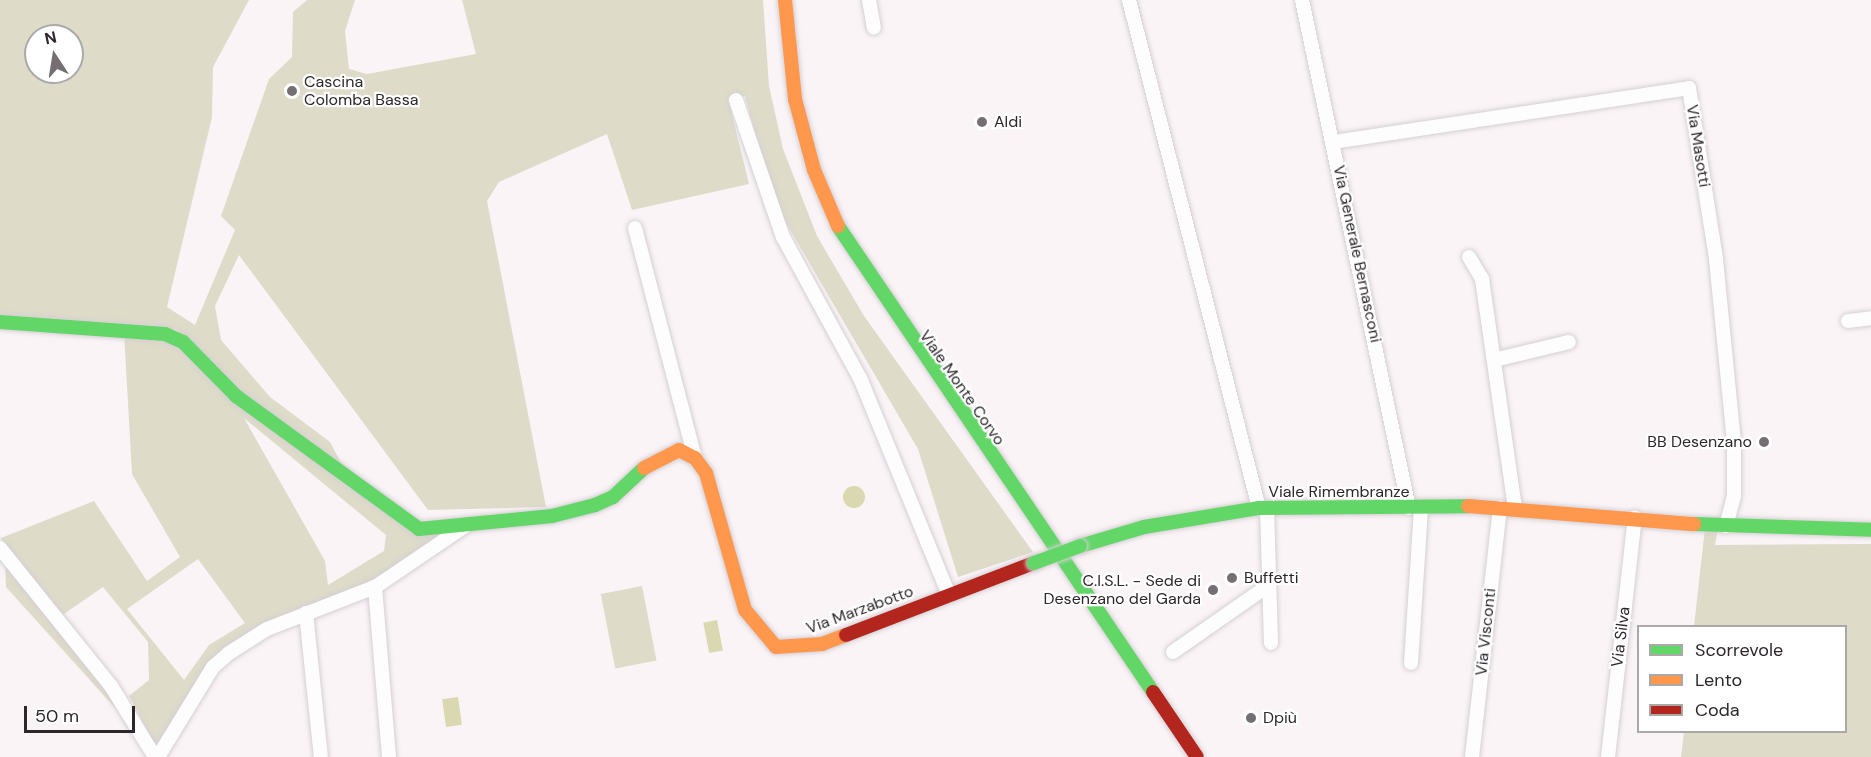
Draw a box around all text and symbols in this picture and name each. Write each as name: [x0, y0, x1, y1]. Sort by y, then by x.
north arrow: [24, 24, 84, 84]
text: N: [43, 26, 58, 49]
place label: Cascina Colomba Bassa: [304, 72, 418, 110]
marker: Cascina Colomba Bassa: [285, 84, 299, 98]
street label: Via Masotti: [1682, 103, 1714, 189]
place label: Aldi: [994, 112, 1022, 132]
marker: Aldi: [975, 115, 989, 129]
street label: Via Generale Bernasconi: [1329, 164, 1385, 344]
street label: Viale Monte Corvo: [915, 327, 1009, 449]
place label: BB Desenzano: [1647, 432, 1752, 452]
marker: BB Desenzano: [1757, 435, 1771, 449]
street label: Viale Rimembranze: [1268, 482, 1410, 502]
place label: Buffetti: [1244, 568, 1299, 588]
place label: C.I.S.L. - Sede di Desenzano del Garda: [1044, 571, 1201, 609]
marker: Buffetti: [1225, 571, 1239, 585]
street label: Via Marzabotto: [804, 582, 916, 638]
marker: C.I.S.L. - Sede di Desenzano del Garda: [1206, 583, 1220, 597]
street label: Via Visconti: [1472, 587, 1500, 677]
street label: Via Silva: [1608, 606, 1634, 668]
legend: [1637, 625, 1847, 733]
text: Scorrevole: [1695, 638, 1783, 662]
text: Lento: [1695, 668, 1742, 692]
scale bar: [27, 694, 138, 732]
text: Coda: [1695, 698, 1740, 722]
text: 50 m: [35, 704, 79, 728]
place label: Dpiù: [1263, 708, 1297, 728]
marker: Dpiù: [1244, 711, 1258, 725]

